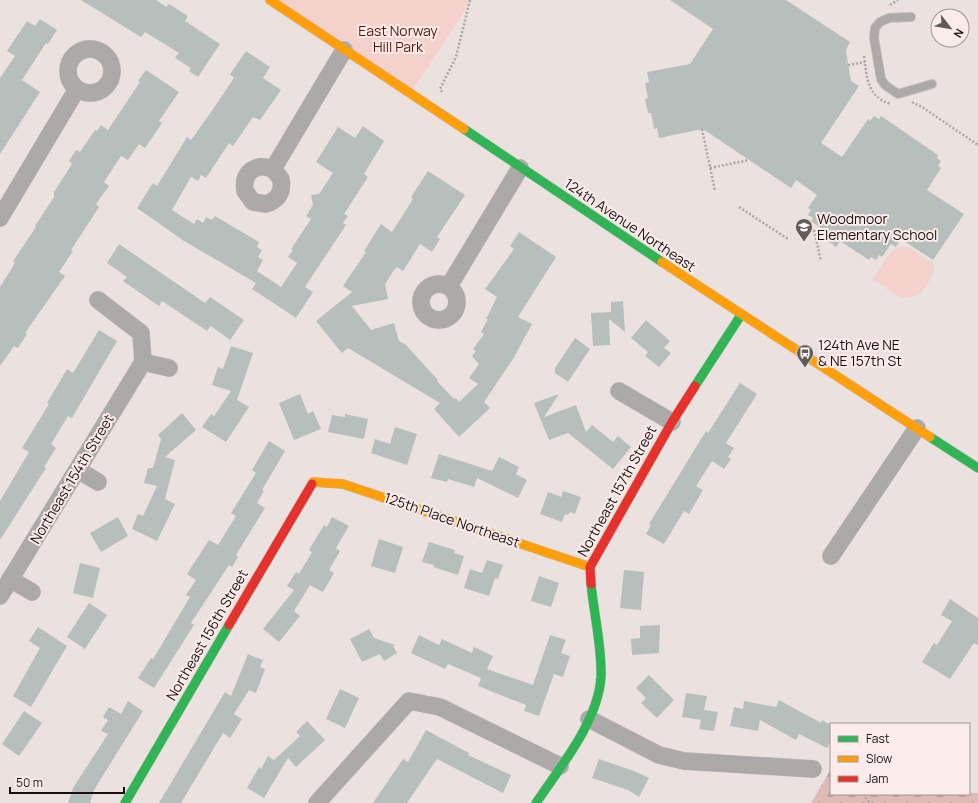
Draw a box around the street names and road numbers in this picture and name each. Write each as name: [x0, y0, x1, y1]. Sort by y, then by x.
street label: 124th Avenue Northeast: [561, 174, 700, 276]
street label: Northeast 154th Street: [25, 410, 118, 547]
street label: Northeast 157th Street: [573, 422, 661, 560]
street label: 125th Place Northeast: [382, 487, 523, 552]
street label: Northeast 156th Street: [161, 565, 252, 704]

